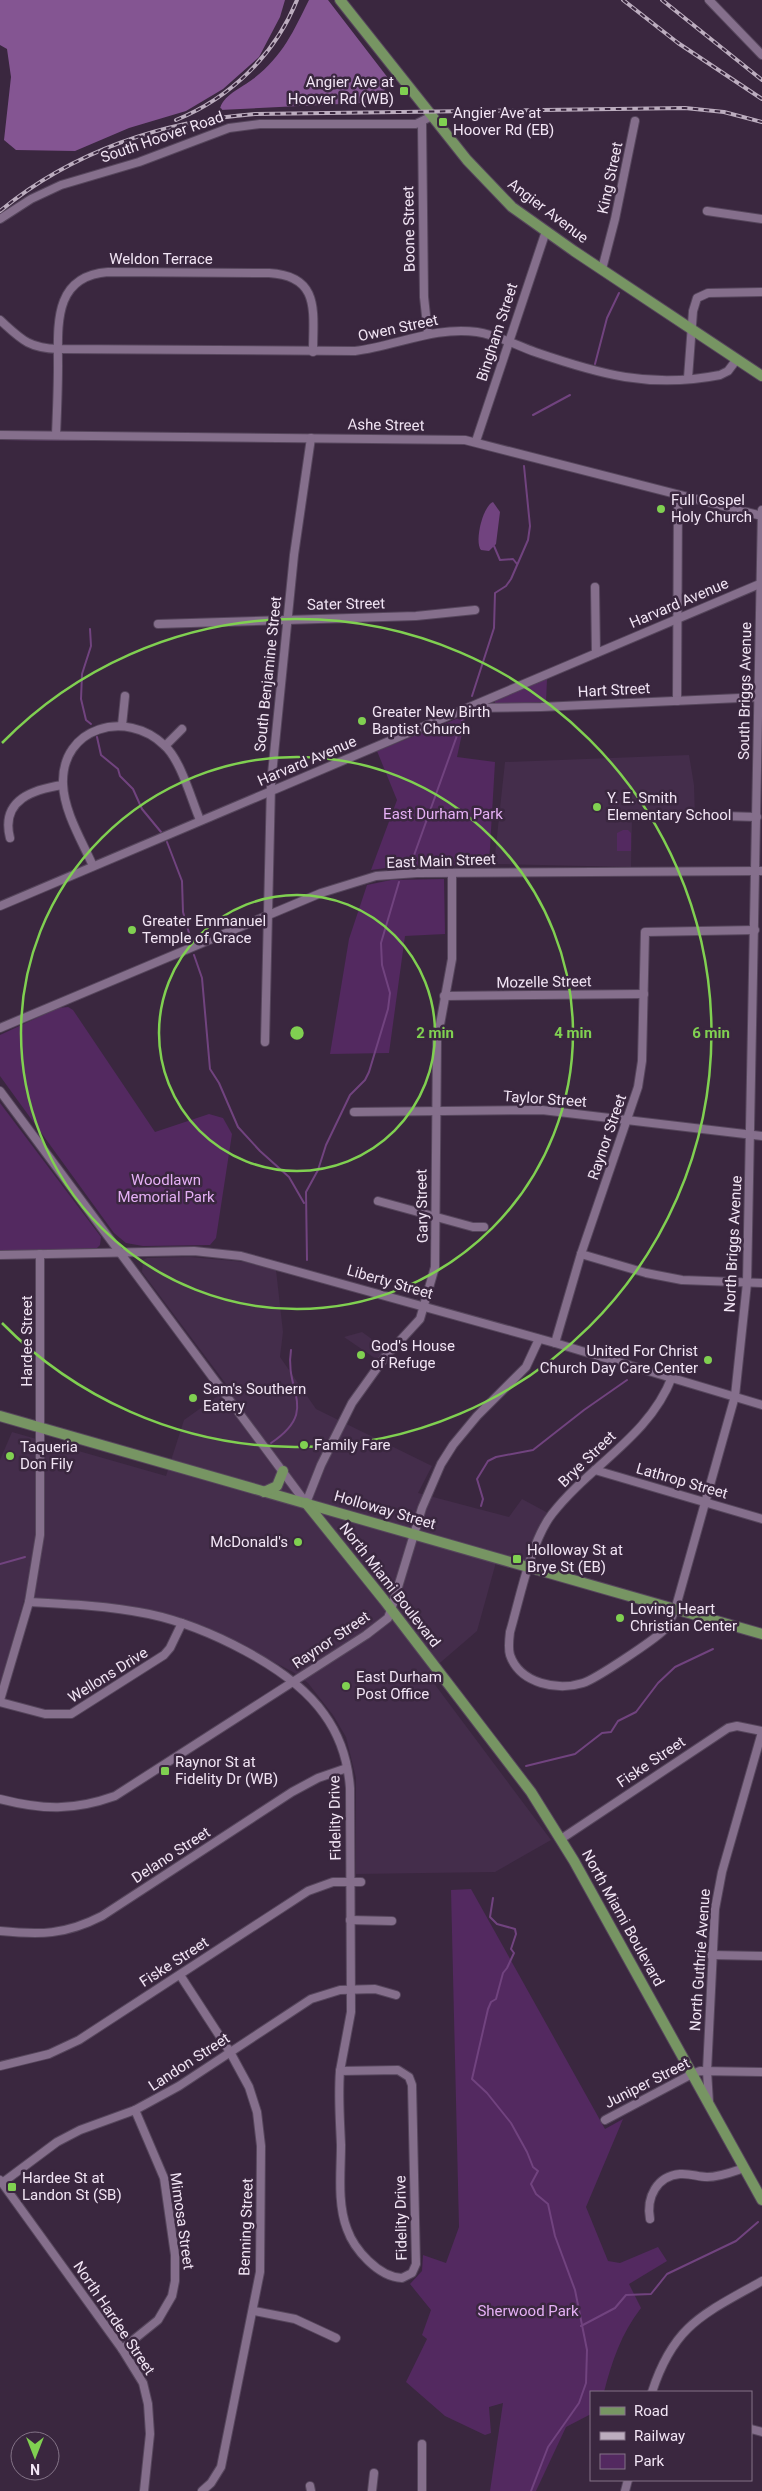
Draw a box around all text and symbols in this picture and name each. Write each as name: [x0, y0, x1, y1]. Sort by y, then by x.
place label: Angier Ave at Hoover Rd (WB): [288, 73, 394, 108]
marker: Angier Ave at Hoover Rd (WB): [398, 85, 410, 97]
place label: Angier Ave at Hoover Rd (EB): [453, 104, 554, 139]
street label: South Hoover Road: [98, 108, 226, 166]
marker: Angier Ave at Hoover Rd (EB): [437, 116, 449, 128]
street label: King Street: [594, 140, 626, 216]
street label: Angier Avenue: [504, 175, 592, 247]
street label: Boone Street: [399, 186, 419, 272]
street label: Weldon Terrace: [109, 250, 213, 268]
street label: Bingham Street: [473, 280, 521, 384]
street label: Owen Street: [356, 311, 440, 345]
street label: Ashe Street: [347, 415, 425, 435]
place label: Full Gospel Holy Church: [671, 491, 752, 526]
marker: Full Gospel Holy Church: [655, 503, 667, 515]
street label: Harvard Avenue: [627, 574, 731, 632]
street label: Sater Street: [307, 594, 385, 614]
street label: South Benjamine Street: [251, 595, 285, 753]
street label: South Briggs Avenue: [735, 622, 755, 760]
street label: Hart Street: [577, 679, 651, 701]
place label: Greater New Birth Baptist Church: [372, 703, 490, 738]
marker: Greater New Birth Baptist Church: [356, 715, 368, 727]
street label: Harvard Avenue: [255, 732, 359, 790]
place label: Y. E. Smith Elementary School: [607, 789, 731, 824]
marker: Y. E. Smith Elementary School: [591, 801, 603, 813]
park label: East Durham Park: [383, 805, 503, 823]
street label: East Main Street: [386, 850, 496, 872]
place label: Greater Emmanuel Temple of Grace: [142, 912, 266, 947]
marker: Greater Emmanuel Temple of Grace: [126, 924, 138, 936]
street label: Mozelle Street: [496, 972, 592, 992]
centre of rings: [288, 1024, 306, 1042]
text: 2 min: [416, 1024, 454, 1042]
text: 4 min: [554, 1024, 592, 1042]
text: 6 min: [692, 1024, 730, 1042]
street label: Taylor Street: [503, 1087, 588, 1111]
street label: Raynor Street: [584, 1092, 630, 1182]
street label: Gary Street: [412, 1169, 432, 1243]
park label: Woodlawn Memorial Park: [117, 1171, 215, 1206]
street label: North Briggs Avenue: [720, 1175, 746, 1313]
street label: Liberty Street: [345, 1261, 435, 1303]
street label: Hardee Street: [18, 1295, 36, 1387]
place label: God's House of Refuge: [371, 1337, 455, 1372]
place label: United For Christ Church Day Care Center: [540, 1342, 698, 1377]
marker: God's House of Refuge: [355, 1349, 367, 1361]
marker: United For Christ Church Day Care Center: [702, 1354, 714, 1366]
place label: Sam's Southern Eatery: [203, 1380, 306, 1415]
marker: Sam's Southern Eatery: [187, 1392, 199, 1404]
street label: Brye Street: [555, 1427, 620, 1491]
place label: Family Fare: [314, 1436, 391, 1454]
place label: Taqueria Don Fily: [20, 1438, 78, 1473]
marker: Family Fare: [298, 1439, 310, 1451]
marker: Taqueria Don Fily: [4, 1450, 16, 1462]
street label: Lathrop Street: [634, 1459, 730, 1503]
street label: Holloway Street: [332, 1487, 438, 1533]
street label: North Miami Boulevard: [336, 1519, 444, 1651]
place label: McDonald's: [210, 1533, 288, 1551]
marker: McDonald's: [292, 1536, 304, 1548]
place label: Holloway St at Brye St (EB): [527, 1541, 623, 1576]
marker: Holloway St at Brye St (EB): [511, 1553, 523, 1565]
place label: Loving Heart Christian Center: [630, 1600, 737, 1635]
street label: Raynor Street: [289, 1607, 373, 1673]
marker: Loving Heart Christian Center: [614, 1612, 626, 1624]
street label: Wellons Drive: [65, 1643, 151, 1707]
place label: East Durham Post Office: [356, 1668, 442, 1703]
marker: East Durham Post Office: [340, 1680, 352, 1692]
street label: Fiske Street: [613, 1733, 689, 1791]
place label: Raynor St at Fidelity Dr (WB): [175, 1753, 278, 1788]
marker: Raynor St at Fidelity Dr (WB): [159, 1765, 171, 1777]
street label: Fidelity Drive: [325, 1775, 345, 1861]
street label: Delano Street: [128, 1823, 214, 1887]
street label: North Miami Boulevard: [578, 1847, 668, 1989]
street label: North Guthrie Avenue: [686, 1888, 714, 2032]
street label: Fiske Street: [136, 1933, 212, 1991]
street label: Landon Street: [145, 2029, 233, 2095]
street label: Juniper Street: [601, 2054, 693, 2112]
place label: Hardee St at Landon St (SB): [22, 2169, 122, 2204]
street label: Mimosa Street: [166, 2171, 198, 2271]
street label: Fidelity Drive: [391, 2175, 411, 2261]
street label: Benning Street: [235, 2178, 257, 2276]
marker: Hardee St at Landon St (SB): [6, 2181, 18, 2193]
street label: North Hardee Street: [69, 2258, 159, 2378]
park label: Sherwood Park: [477, 2302, 579, 2320]
legend: [590, 2391, 752, 2481]
text: Road: [634, 2402, 668, 2420]
text: Railway: [634, 2427, 685, 2445]
north arrow: [10, 2431, 60, 2481]
text: Park: [634, 2452, 665, 2470]
text: N: [30, 2461, 40, 2477]

